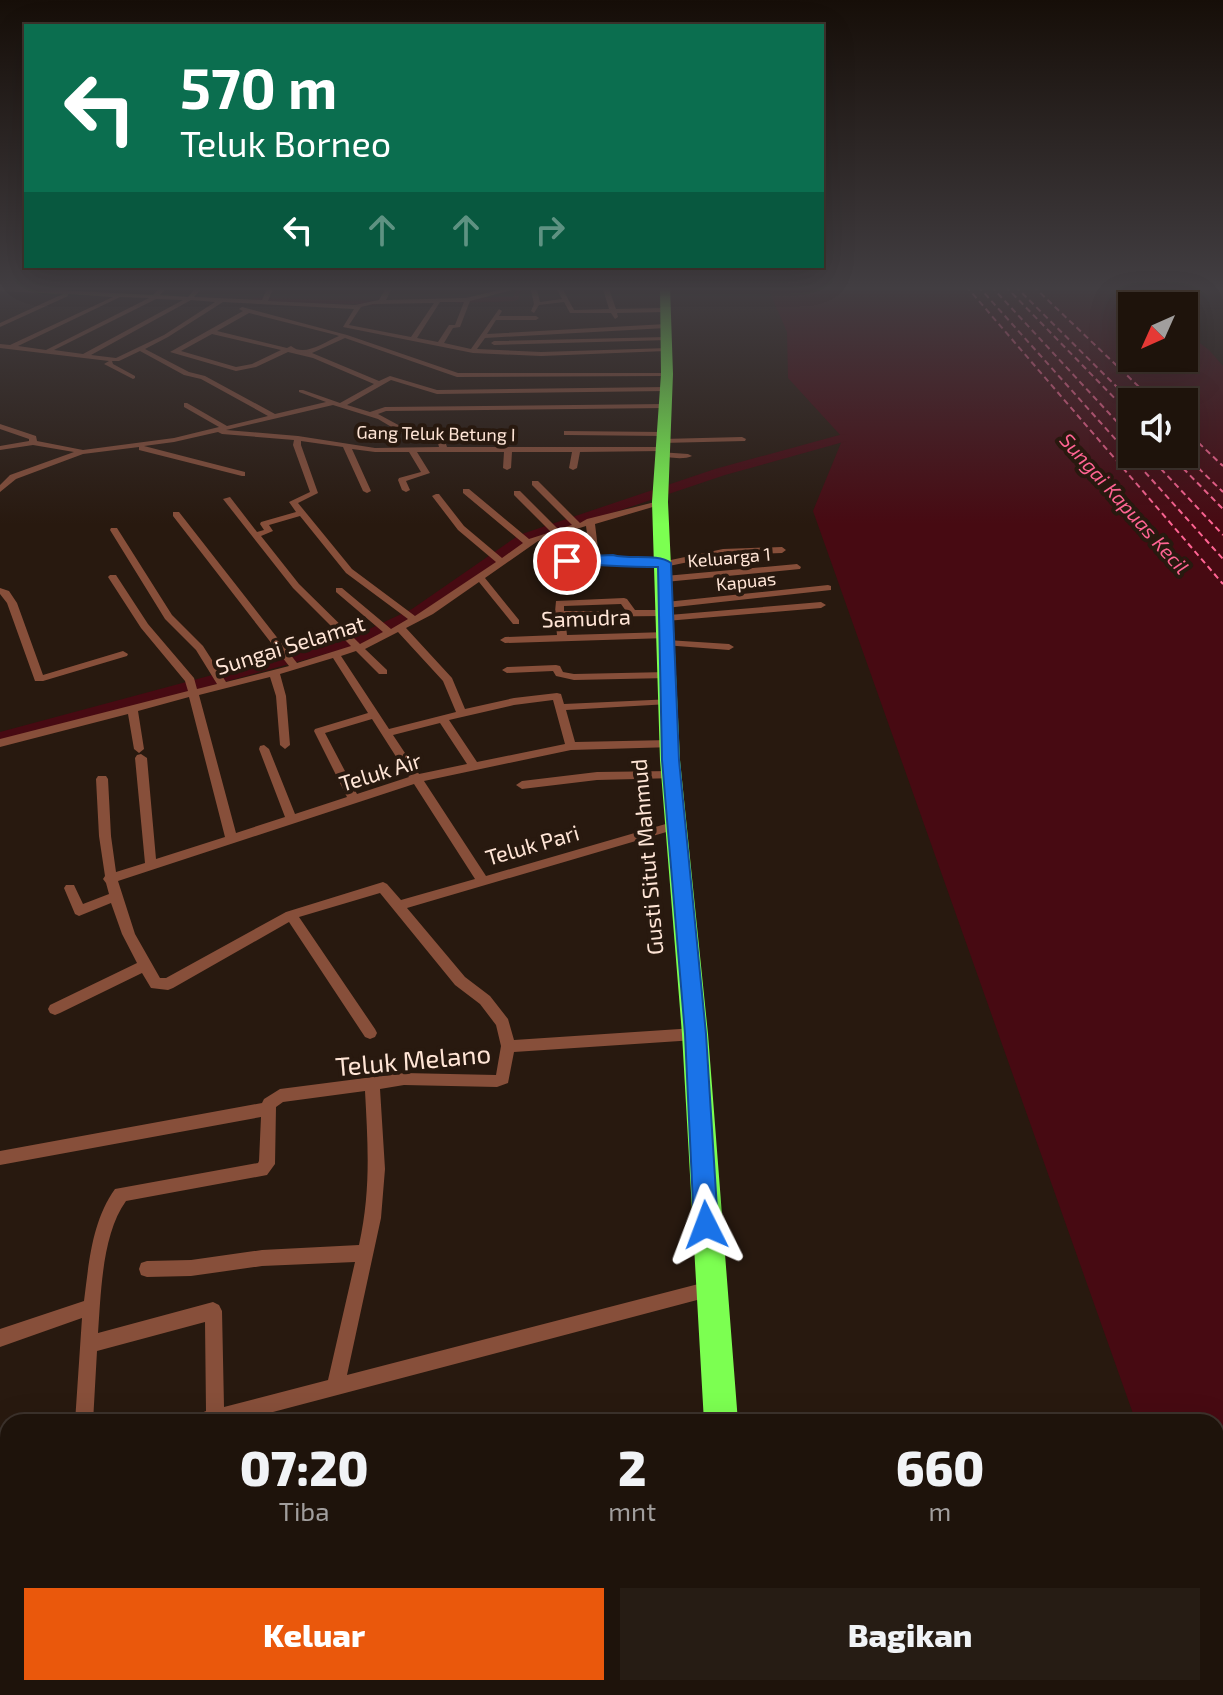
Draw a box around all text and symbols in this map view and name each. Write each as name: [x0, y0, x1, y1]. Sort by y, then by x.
text: 570 m: [180, 53, 337, 120]
icon: left: [48, 56, 152, 160]
text: Teluk Borneo: [180, 121, 391, 164]
icon: left: [276, 208, 320, 252]
icon: ahead: [360, 208, 404, 252]
icon: ahead: [444, 208, 488, 252]
icon: right: [528, 208, 572, 252]
north arrow: [1118, 292, 1198, 372]
map controls: [1118, 292, 1198, 468]
button: sound: [1118, 388, 1198, 468]
street label: Gang Teluk Betung I: [356, 421, 516, 445]
water label: Sungai Kapuas Kecil: [1056, 428, 1194, 578]
pin: [533, 527, 601, 595]
icon: arrive: [545, 539, 589, 583]
street label: Keluarga 1: [686, 542, 772, 572]
street label: Kapuas: [715, 567, 777, 595]
street label: Samudra: [541, 602, 631, 632]
street label: Sungai Selamat: [212, 609, 368, 679]
street label: Teluk Air: [336, 746, 424, 796]
street label: Gusti Situt Mahmud: [624, 758, 668, 956]
street label: Teluk Pari: [482, 818, 582, 870]
street label: Teluk Melano: [334, 1037, 492, 1081]
position arrow: [664, 1183, 748, 1267]
text: 07:20: [240, 1438, 369, 1496]
text: 2: [618, 1438, 646, 1496]
text: 660: [896, 1438, 984, 1496]
text: Tiba: [279, 1495, 329, 1526]
text: mnt: [608, 1495, 656, 1526]
text: m: [929, 1495, 951, 1526]
button: Keluar: [24, 1588, 604, 1680]
button: Bagikan: [620, 1588, 1200, 1680]

